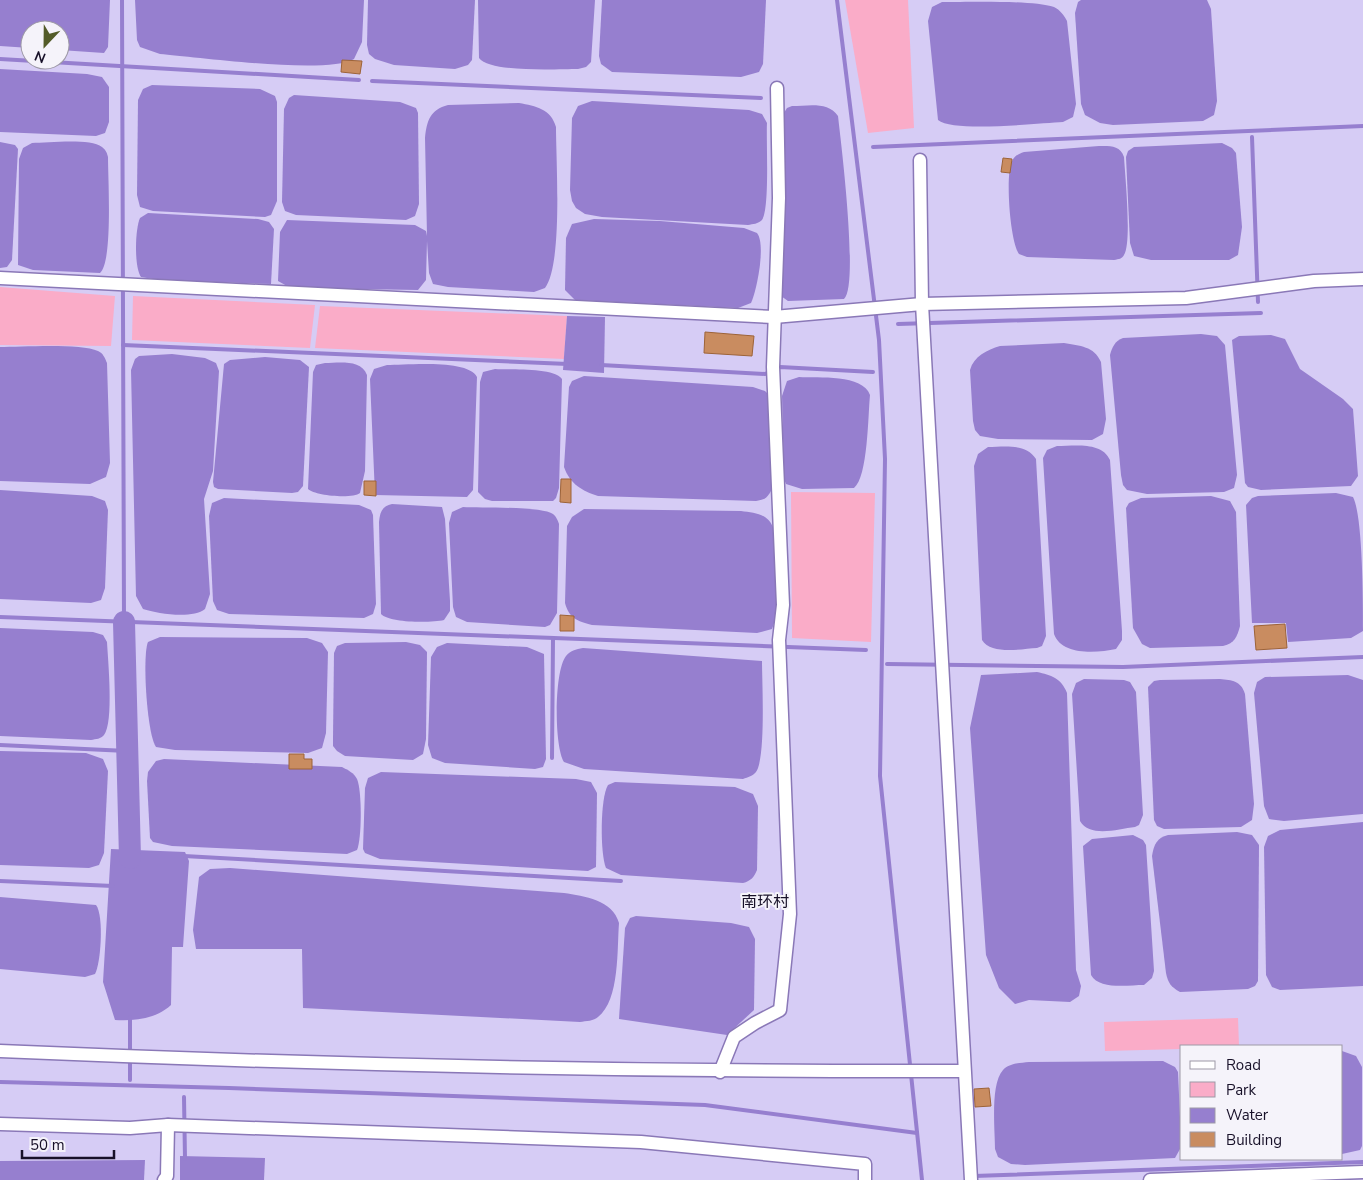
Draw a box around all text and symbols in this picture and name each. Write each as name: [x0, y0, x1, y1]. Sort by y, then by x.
north arrow: [20, 20, 70, 70]
text: N: [32, 46, 49, 67]
district label: 南环村: [741, 891, 789, 913]
legend: [1180, 1045, 1343, 1160]
text: Road: [1226, 1055, 1261, 1075]
text: Park: [1226, 1080, 1256, 1100]
text: Water: [1226, 1105, 1269, 1125]
scale bar: [22, 1128, 115, 1160]
text: Building: [1226, 1130, 1282, 1150]
text: 50 m: [30, 1135, 65, 1155]

